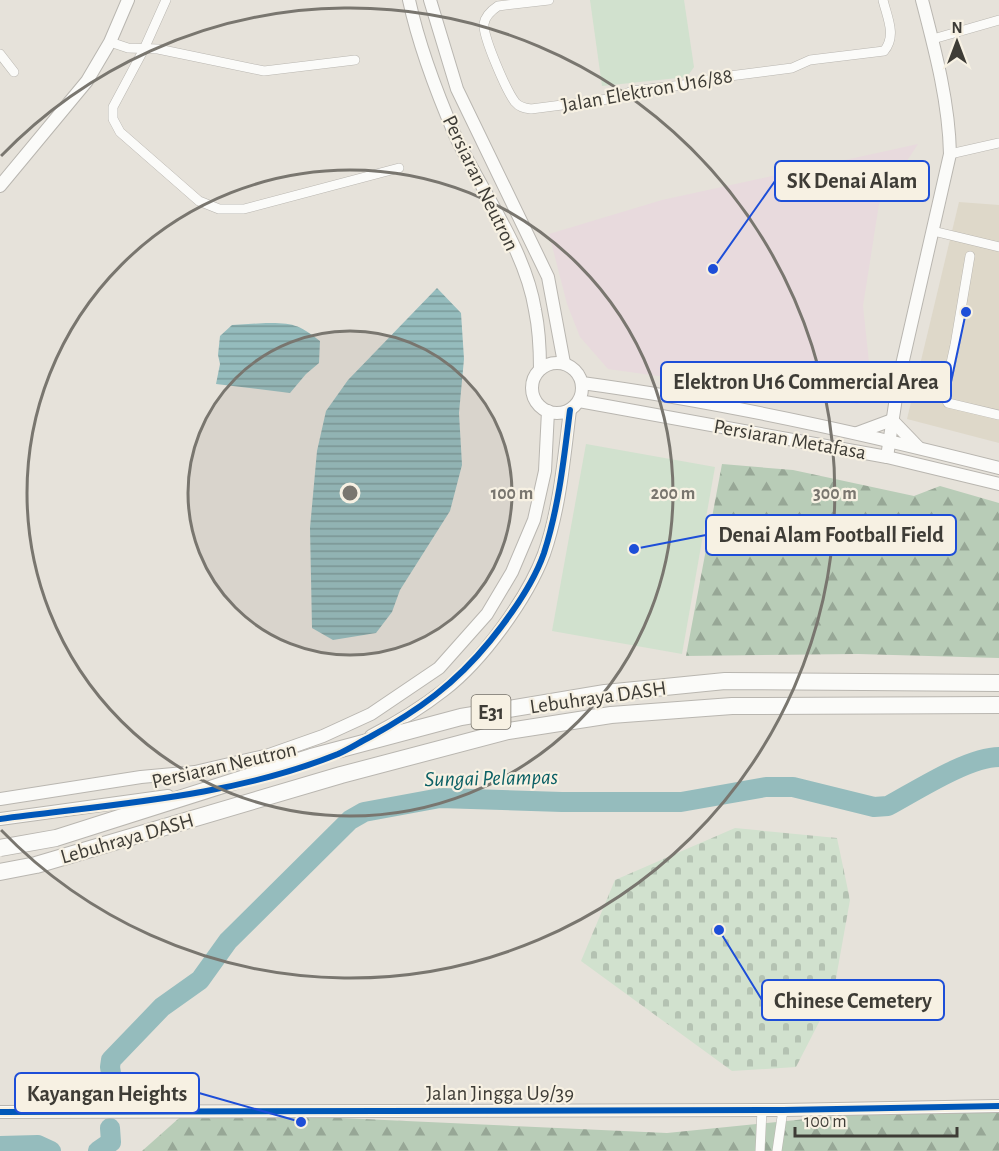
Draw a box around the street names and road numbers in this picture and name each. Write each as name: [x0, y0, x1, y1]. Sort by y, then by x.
street label: Jalan Elektron U16/88: [560, 65, 734, 116]
street label: Persiaran Neutron: [439, 112, 522, 254]
street label: Persiaran Metafasa: [712, 416, 868, 463]
street label: Lebuhraya DASH: [528, 678, 668, 717]
road number: E31: [472, 695, 510, 729]
street label: Persiaran Neutron: [150, 739, 299, 792]
street label: Lebuhraya DASH: [58, 809, 196, 868]
street label: Jalan Jingga U9/39: [426, 1083, 574, 1104]

